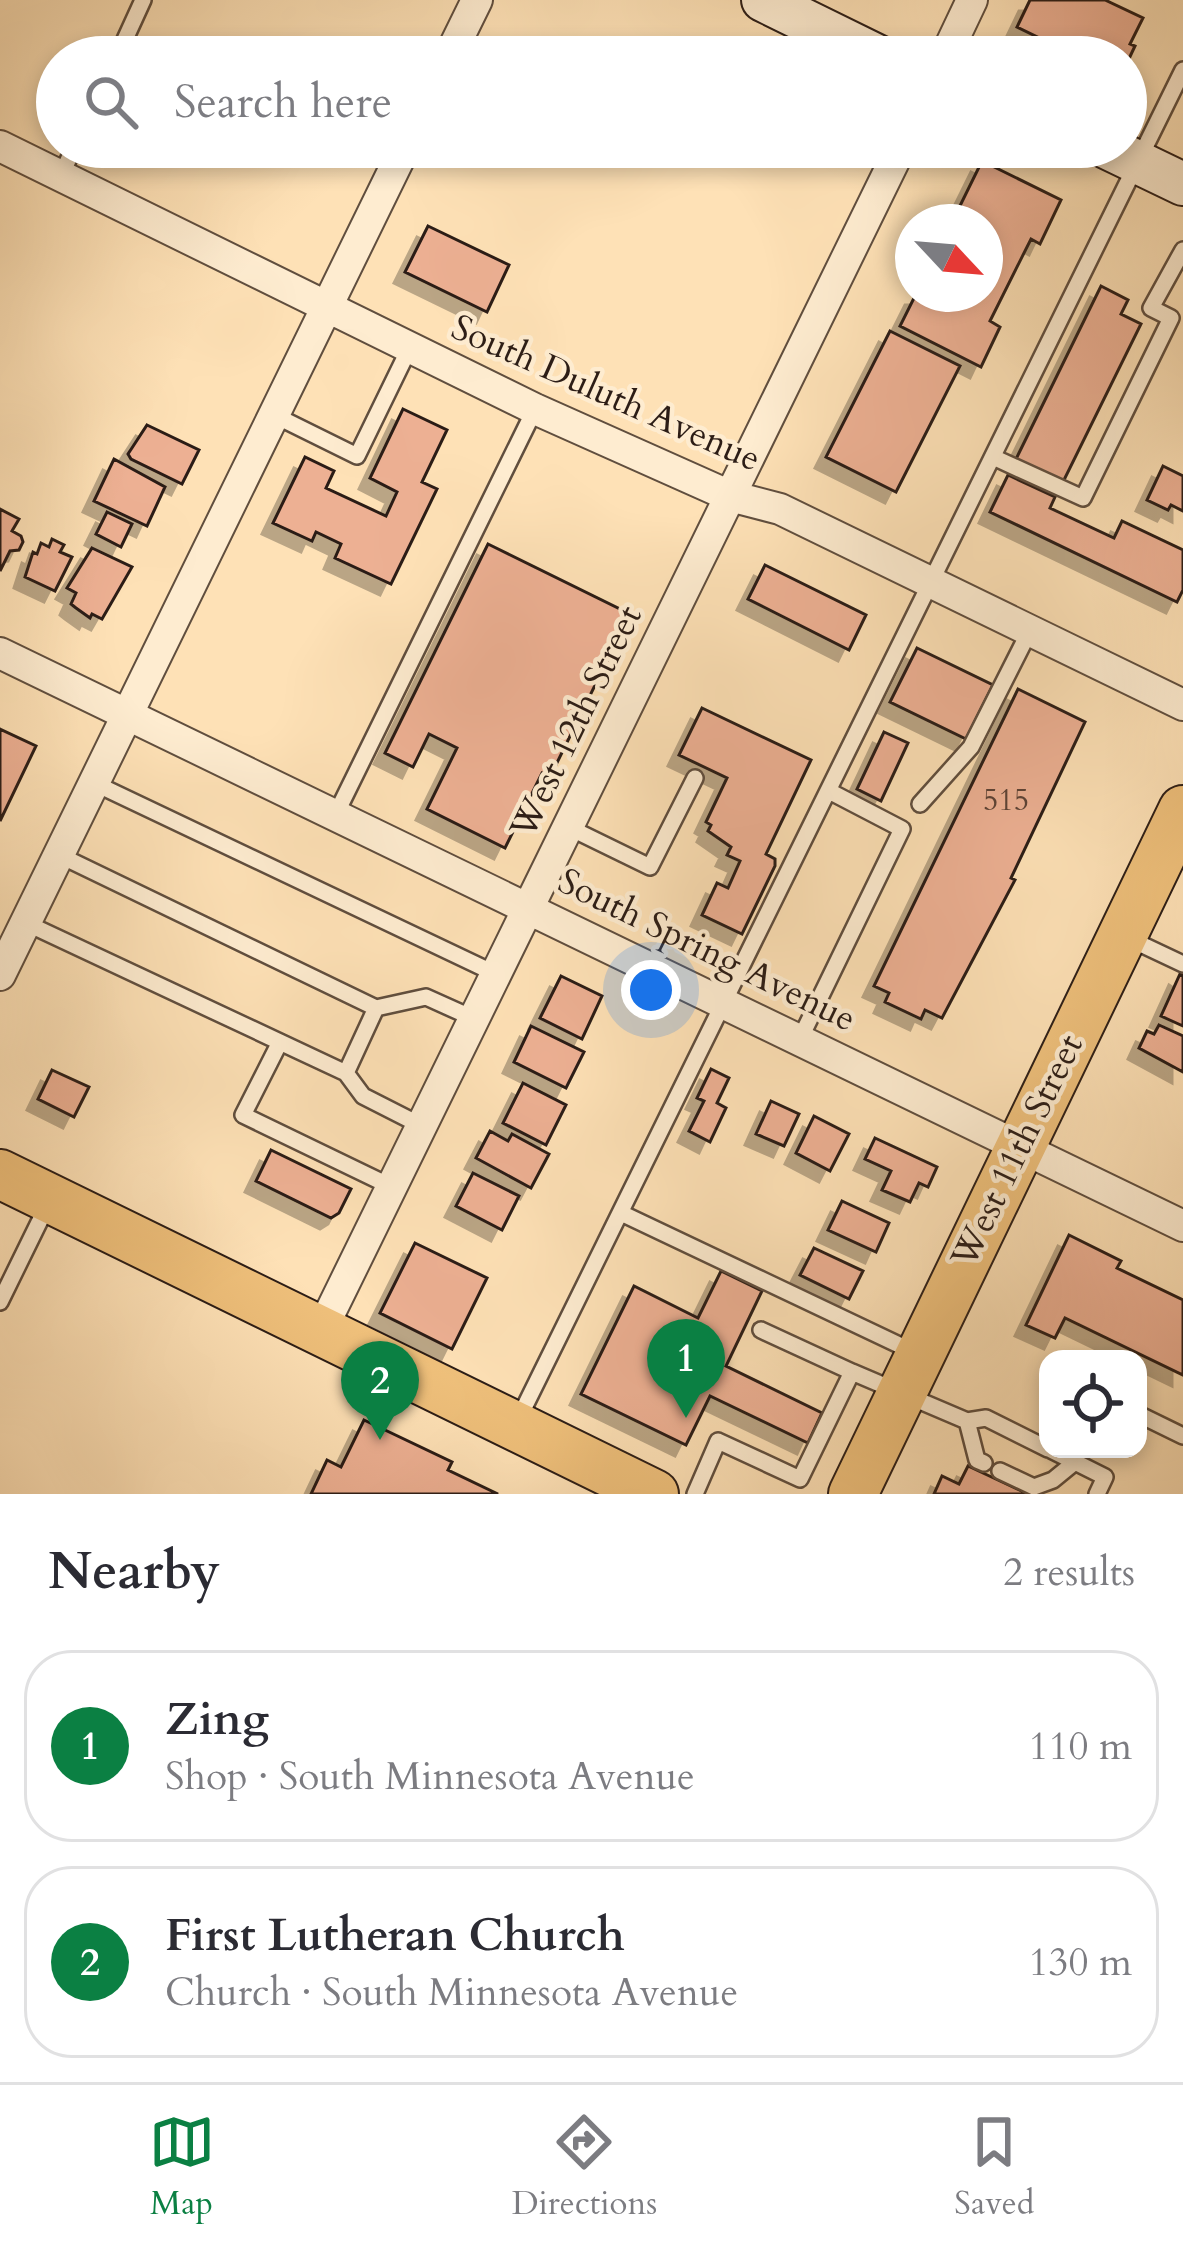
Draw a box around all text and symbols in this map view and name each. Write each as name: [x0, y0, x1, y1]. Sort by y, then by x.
search box: [36, 36, 1147, 168]
icon: search: [78, 69, 144, 135]
text: Search here: [174, 72, 392, 133]
north arrow: [895, 204, 1003, 312]
street label: South Duluth Avenue: [444, 303, 768, 483]
street label: West 12th Street: [498, 597, 654, 848]
house number: 515: [983, 780, 1029, 821]
street label: South Spring Avenue: [550, 857, 864, 1043]
your location: [621, 960, 681, 1020]
street label: West 11th Street: [939, 1026, 1095, 1277]
pin: 1: [647, 1319, 725, 1418]
pin: 2: [341, 1341, 419, 1440]
map controls: [1039, 1350, 1147, 1458]
button: locate: [1039, 1350, 1147, 1458]
text: Nearby: [48, 1537, 220, 1607]
text: 2 results: [1003, 1546, 1135, 1599]
text: Zing: [165, 1689, 269, 1750]
text: 1: [80, 1720, 100, 1773]
text: 110 m: [1029, 1720, 1132, 1773]
text: Shop · South Minnesota Avenue: [165, 1750, 695, 1803]
text: First Lutheran Church: [165, 1905, 625, 1966]
text: 2: [80, 1936, 100, 1989]
text: 130 m: [1029, 1936, 1132, 1989]
text: Church · South Minnesota Avenue: [165, 1966, 738, 2019]
tab: Map: [149, 2109, 215, 2226]
tab: Directions: [512, 2109, 657, 2226]
tab: Saved: [954, 2109, 1034, 2226]

